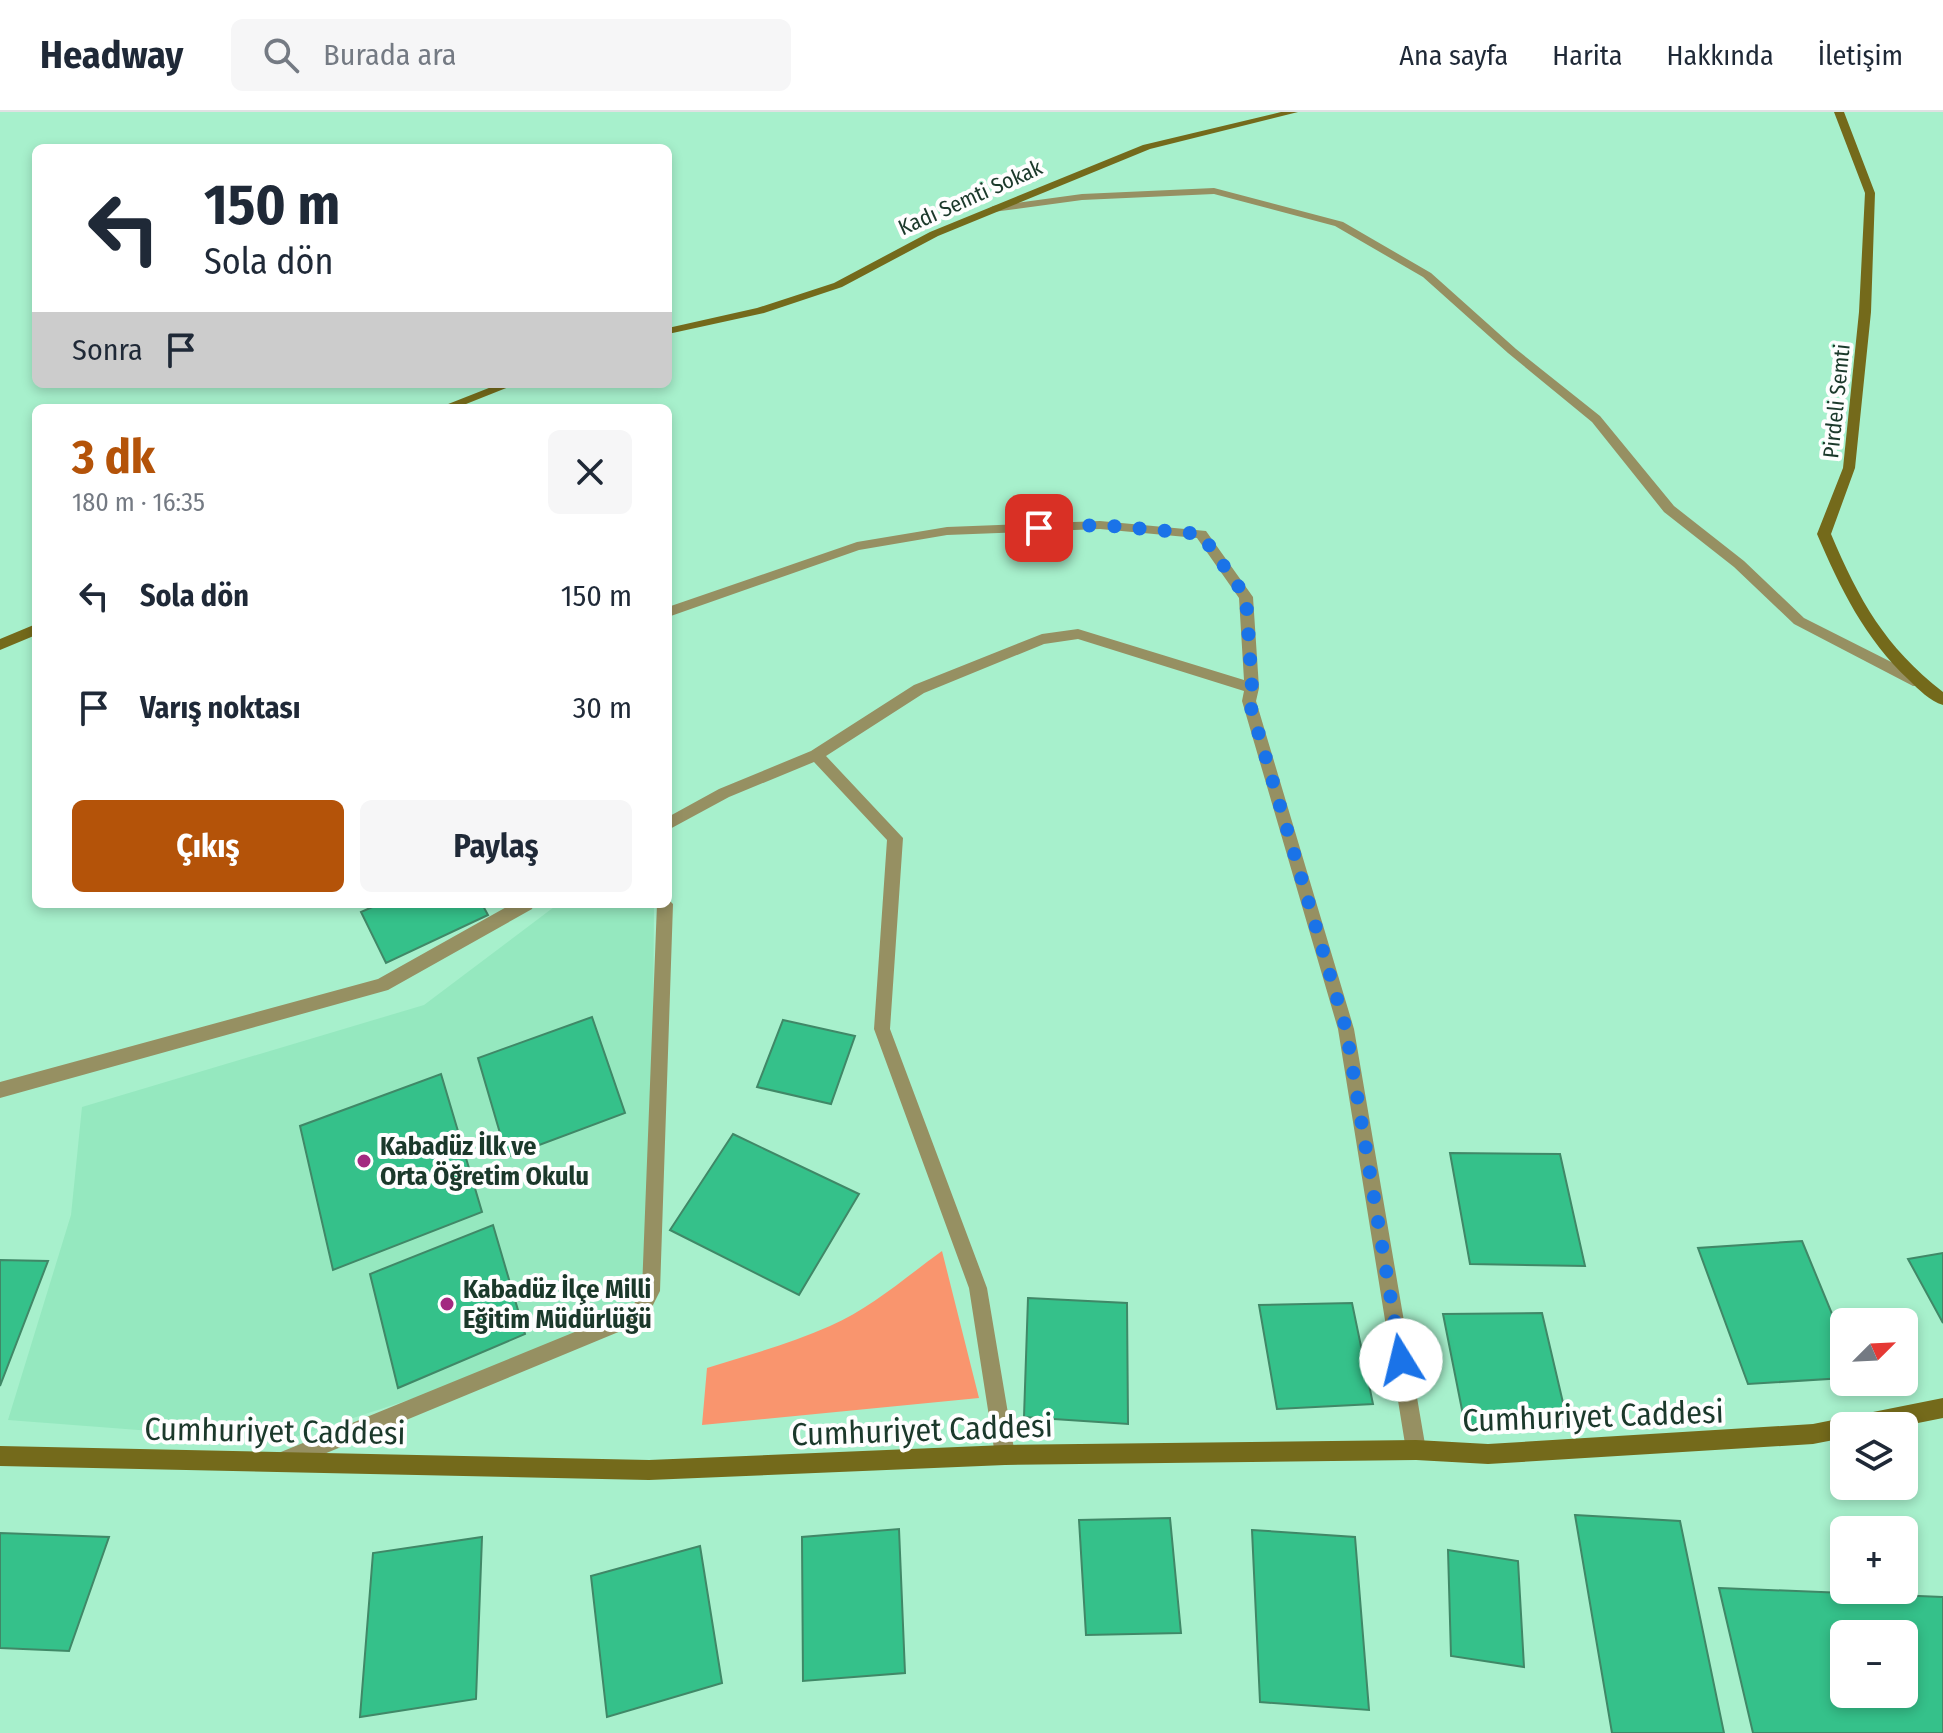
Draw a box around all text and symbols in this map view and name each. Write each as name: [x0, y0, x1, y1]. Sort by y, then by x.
search box: [231, 19, 791, 91]
text: Headway: [40, 32, 183, 78]
icon: search: [259, 33, 303, 77]
text: Burada ara: [323, 37, 456, 73]
text: Ana sayfa: [1399, 39, 1508, 72]
text: Harita: [1552, 39, 1622, 72]
text: Hakkında: [1666, 39, 1774, 72]
text: İletişim: [1818, 39, 1903, 72]
street label: Kadı Semti Sokak: [894, 153, 1047, 241]
text: 150 m: [204, 172, 340, 239]
icon: left: [72, 176, 176, 280]
text: Sola dön: [204, 240, 333, 284]
icon: arrive: [159, 328, 203, 372]
text: Sonra: [72, 332, 143, 368]
street label: Pirdeli Semti: [1817, 343, 1856, 460]
text: 3 dk: [72, 428, 155, 486]
button: close: [548, 430, 632, 514]
text: 180 m · 16:35: [72, 487, 205, 518]
pin: [1005, 494, 1073, 562]
icon: arrive: [1017, 506, 1061, 550]
icon: left: [72, 574, 116, 618]
text: Sola dön: [140, 578, 249, 614]
text: 150 m: [561, 578, 632, 614]
icon: arrive: [72, 686, 116, 730]
text: Varış noktası: [140, 690, 301, 726]
text: 30 m: [573, 690, 632, 726]
button: Çıkış: [72, 800, 344, 892]
button: Paylaş: [360, 800, 632, 892]
place label: Kabadüz İlk ve Orta Öğretim Okulu: [380, 1131, 589, 1192]
marker: Kabadüz İlk ve Orta Öğretim Okulu: [355, 1152, 373, 1170]
place label: Kabadüz İlçe Milli Eğitim Müdürlüğü: [463, 1274, 652, 1335]
marker: Kabadüz İlçe Milli Eğitim Müdürlüğü: [438, 1295, 456, 1313]
north arrow: [1830, 1308, 1918, 1396]
map controls: [1830, 1308, 1918, 1708]
position arrow: [1359, 1318, 1443, 1402]
street label: Cumhuriyet Caddesi: [1462, 1392, 1724, 1440]
street label: Cumhuriyet Caddesi: [791, 1406, 1053, 1454]
street label: Cumhuriyet Caddesi: [144, 1410, 406, 1452]
button: layers: [1830, 1412, 1918, 1500]
button: +: [1830, 1516, 1918, 1604]
button: −: [1830, 1620, 1918, 1708]

